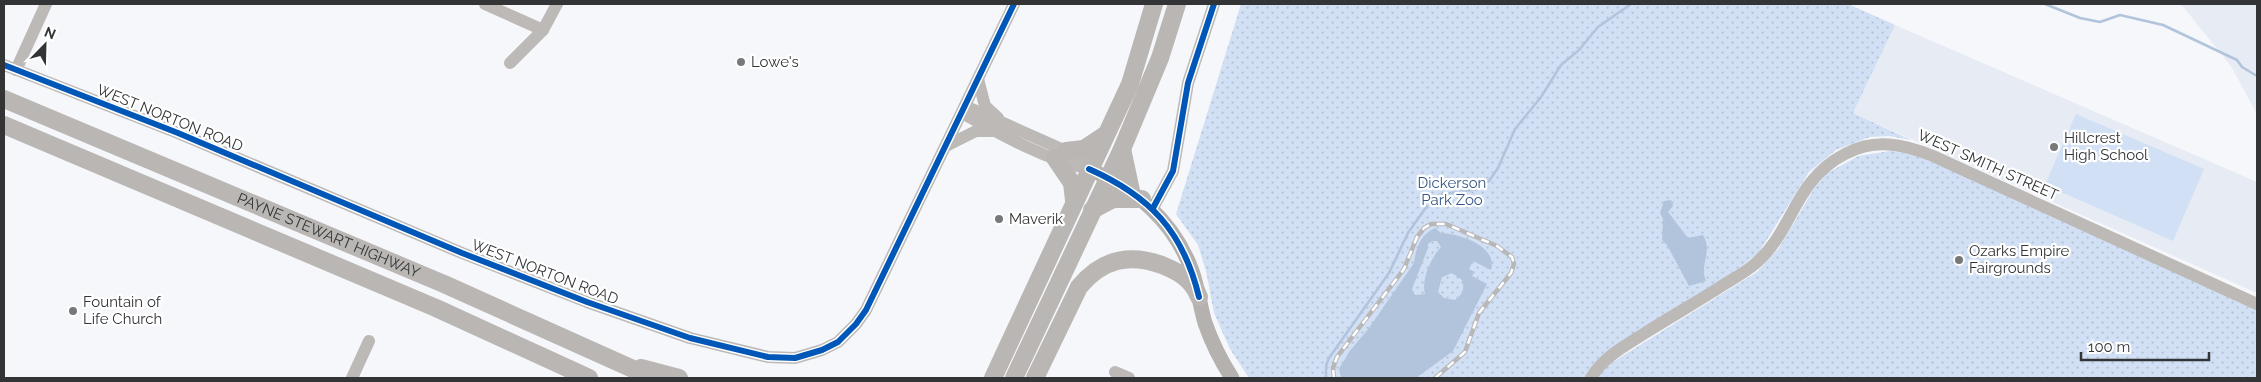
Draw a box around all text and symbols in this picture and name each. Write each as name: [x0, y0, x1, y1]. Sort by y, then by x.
north arrow: [20, 20, 70, 70]
text: N: [42, 24, 58, 42]
place label: Lowe's: [751, 53, 799, 71]
marker: Lowe's: [735, 56, 747, 68]
street label: WEST NORTON ROAD: [94, 80, 246, 156]
street label: WEST SMITH STREET: [1915, 126, 2061, 204]
place label: Hillcrest High School: [2064, 129, 2149, 164]
marker: Hillcrest High School: [2048, 141, 2060, 153]
park label: Dickerson Park Zoo: [1418, 174, 1486, 209]
street label: PAYNE STEWART HIGHWAY: [234, 189, 423, 282]
place label: Maverik: [1009, 210, 1063, 228]
marker: Maverik: [993, 213, 1005, 225]
street label: WEST NORTON ROAD: [469, 236, 621, 308]
place label: Ozarks Empire Fairgrounds: [1969, 242, 2069, 277]
marker: Ozarks Empire Fairgrounds: [1953, 254, 1965, 266]
place label: Fountain of Life Church: [83, 293, 162, 328]
marker: Fountain of Life Church: [67, 305, 79, 317]
scale bar: [2081, 330, 2208, 362]
text: 100 m: [2088, 338, 2130, 356]

